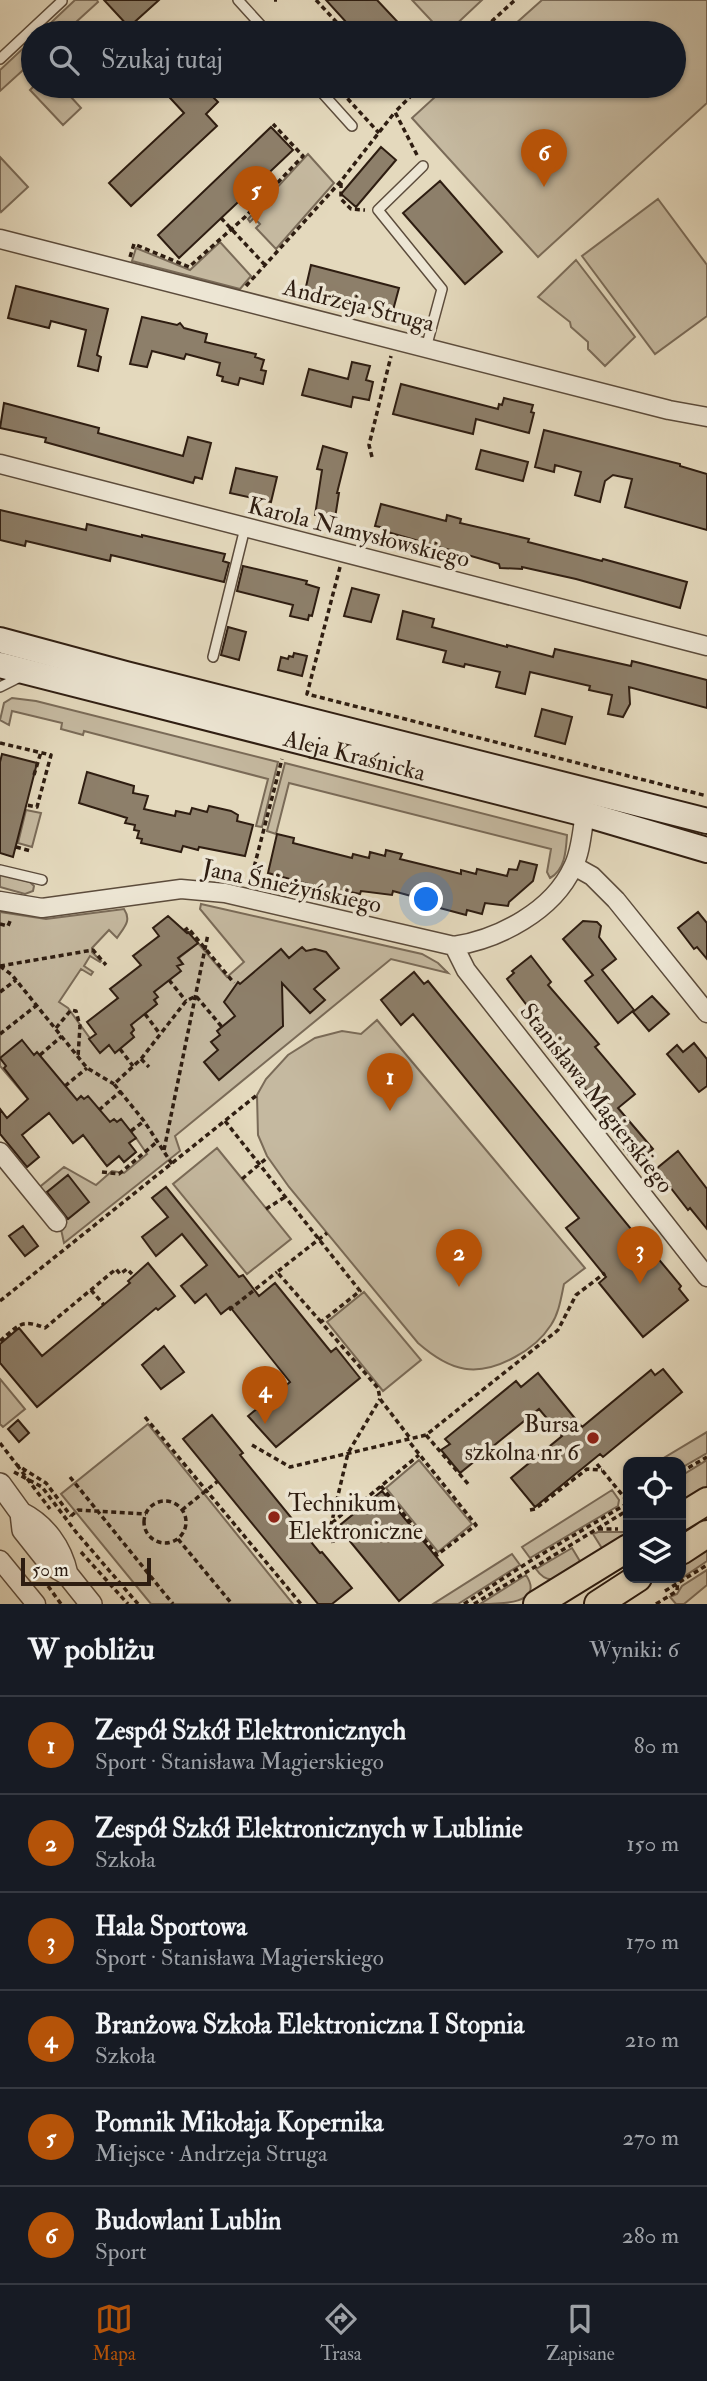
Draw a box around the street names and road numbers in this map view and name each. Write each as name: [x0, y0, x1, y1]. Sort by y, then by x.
street label: Andrzeja Struga: [279, 272, 439, 339]
street label: Karola Namysłowskiego: [245, 490, 473, 575]
street label: Aleja Kraśnicka: [279, 723, 430, 789]
street label: Jana Śnieżyńskiego: [199, 851, 385, 921]
street label: Stanisława Magierskiego: [513, 997, 680, 1200]

